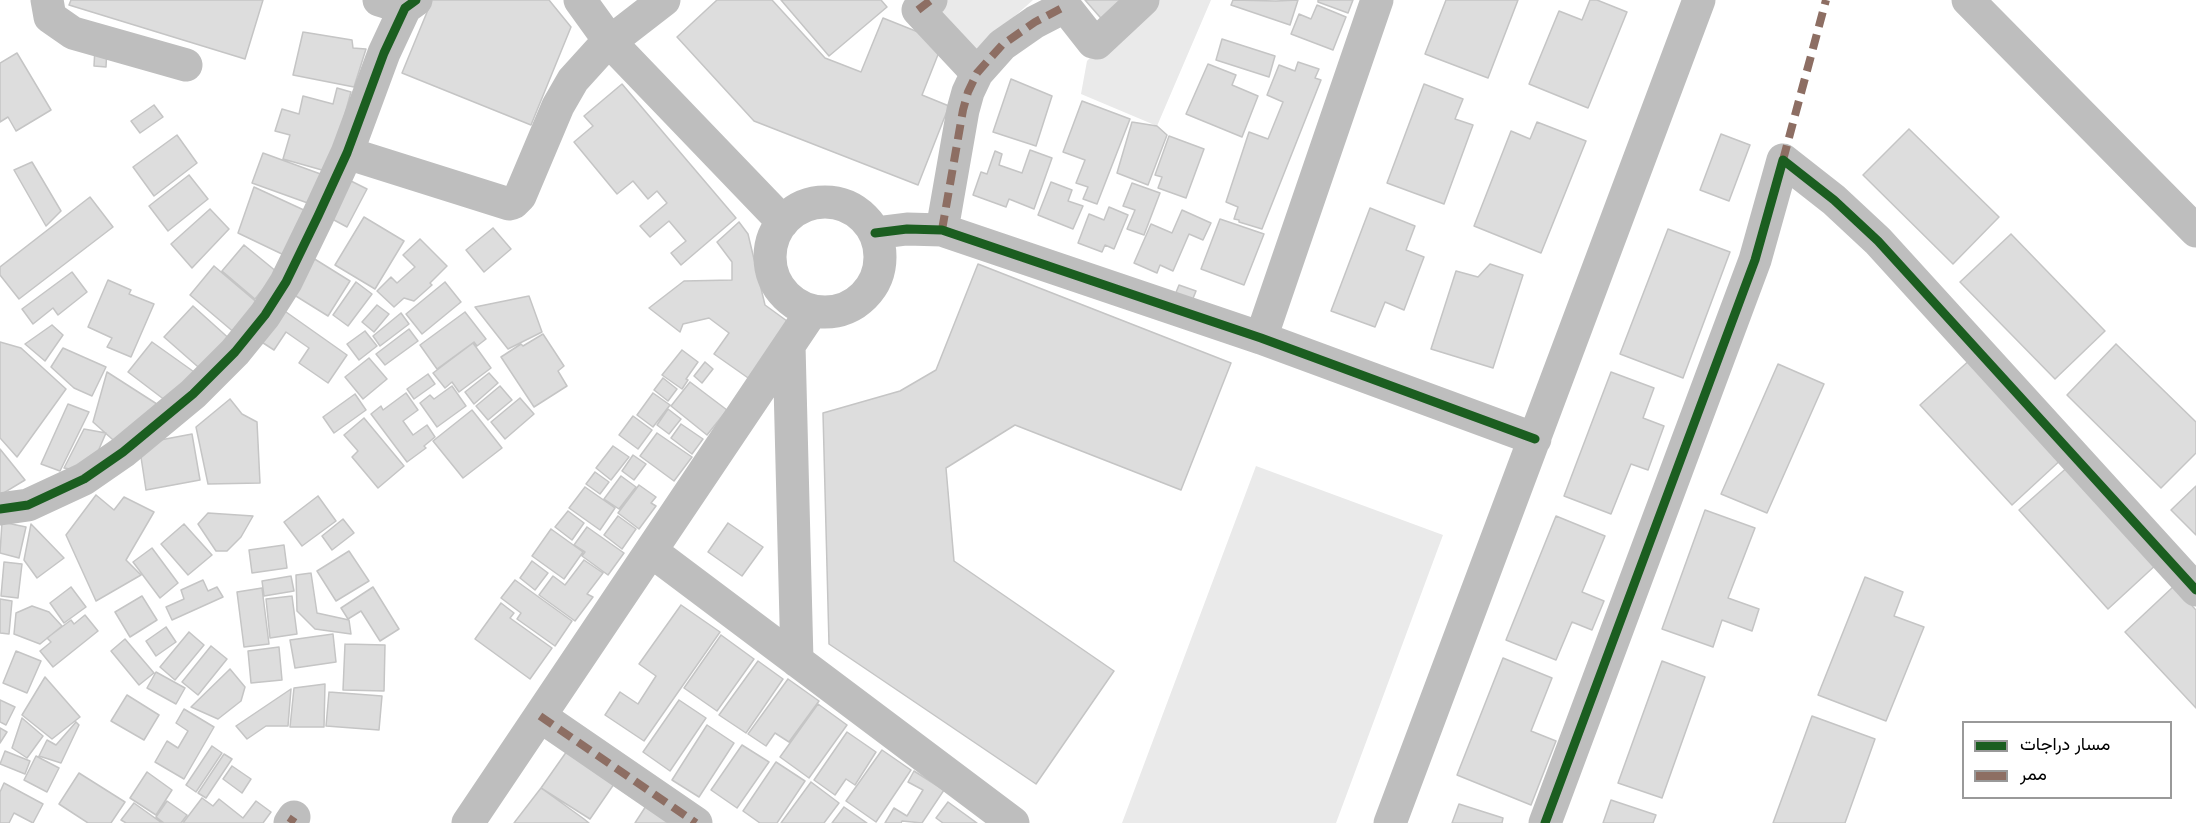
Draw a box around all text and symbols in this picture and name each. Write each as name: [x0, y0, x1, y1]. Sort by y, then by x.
legend: [1962, 721, 2172, 799]
text: مسار دراجات: [2020, 733, 2110, 754]
text: ممر: [2020, 763, 2047, 784]

